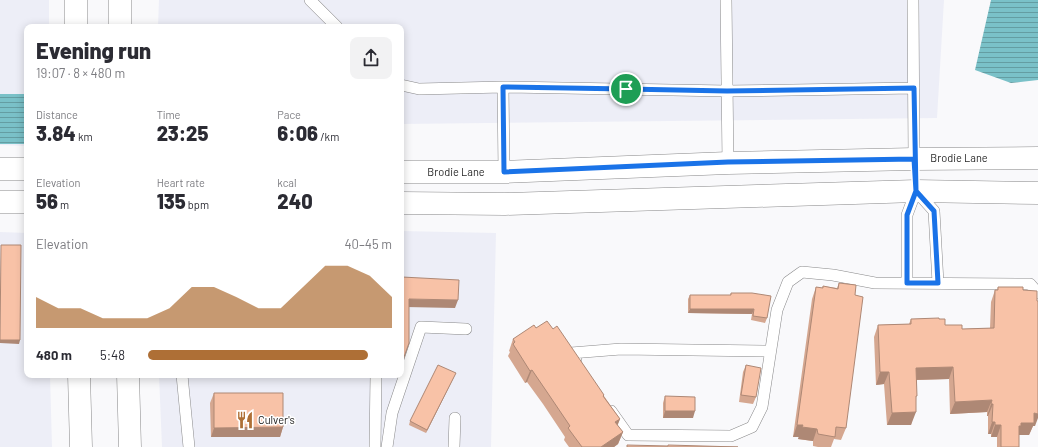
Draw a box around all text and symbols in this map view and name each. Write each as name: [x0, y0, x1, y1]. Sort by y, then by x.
text: Evening run: [36, 37, 151, 63]
button: share: [350, 37, 392, 79]
text: 19:07 · 8 × 480 m: [36, 65, 125, 81]
pin: [609, 72, 643, 106]
icon: arrive: [615, 78, 637, 100]
text: Distance: [36, 108, 78, 121]
text: Time: [157, 108, 180, 121]
text: Pace: [277, 108, 301, 121]
text: 3.84: [36, 121, 76, 145]
text: 23:25: [157, 121, 208, 145]
text: 6:06: [277, 121, 318, 145]
text: km: [76, 130, 93, 143]
text: /km: [318, 130, 339, 143]
street label: Brodie Lane: [930, 151, 988, 164]
street label: Brodie Lane: [427, 165, 485, 178]
text: Elevation: [36, 176, 80, 189]
text: Heart rate: [157, 176, 205, 189]
text: kcal: [277, 176, 297, 189]
text: 56: [36, 189, 58, 213]
text: 135: [157, 189, 186, 213]
text: 240: [277, 189, 313, 213]
text: m: [58, 198, 69, 211]
text: bpm: [186, 198, 209, 211]
text: Elevation: [36, 236, 88, 252]
text: 40–45 m: [344, 236, 392, 252]
text: 480 m: [36, 347, 72, 363]
text: 5:48: [100, 347, 125, 363]
restaurant icon: Culver's: [235, 410, 255, 430]
place label: Culver's: [258, 413, 295, 426]

